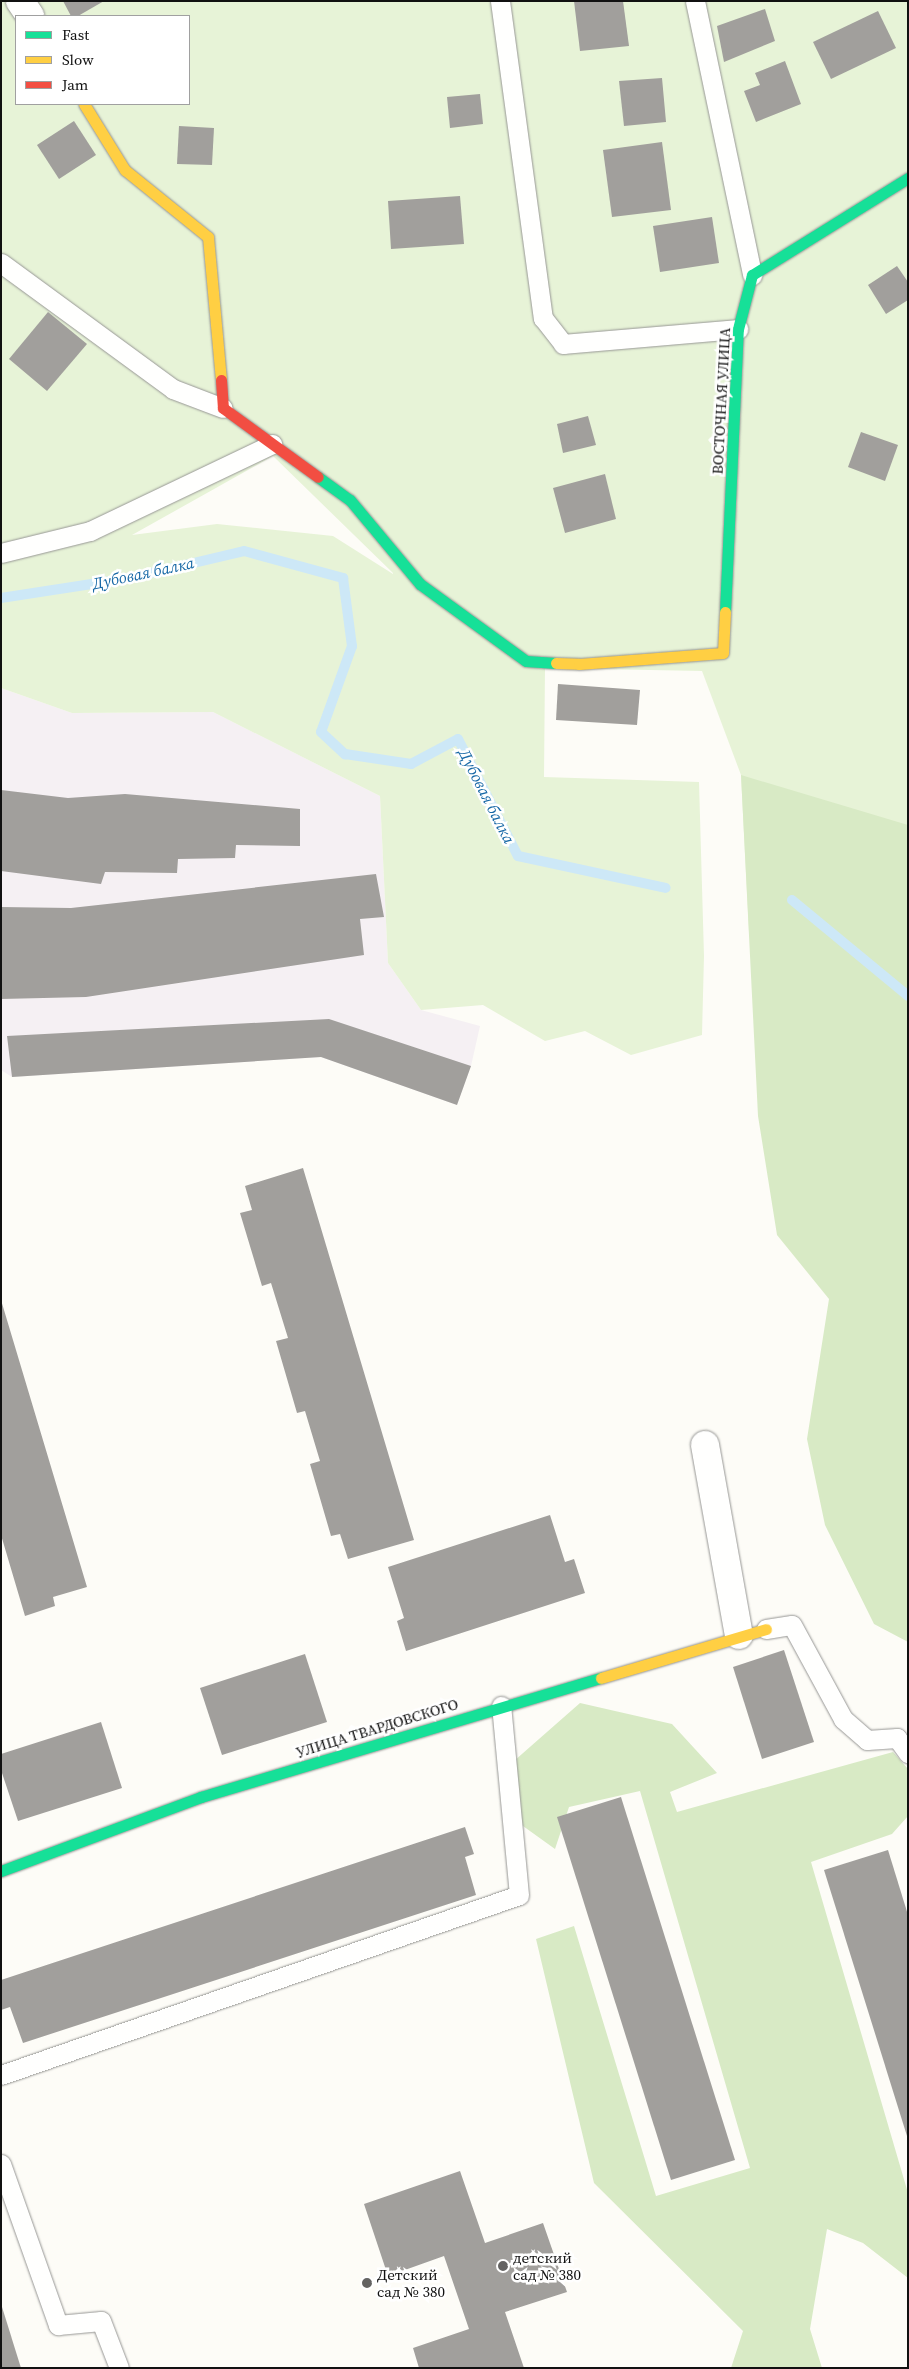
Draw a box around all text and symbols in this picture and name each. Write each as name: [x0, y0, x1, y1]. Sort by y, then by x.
legend: [15, 15, 190, 105]
text: Fast: [62, 24, 89, 45]
text: Slow: [62, 49, 94, 70]
text: Jam: [62, 74, 88, 95]
street label: ВОСТОЧНАЯ УЛИЦА: [708, 327, 734, 475]
water label: Дубовая балка: [90, 553, 196, 593]
water label: Дубовая балка: [455, 745, 519, 847]
street label: УЛИЦА ТВАРДОВСКОГО: [294, 1695, 460, 1761]
place label: детский сад № 380: [513, 2248, 581, 2283]
marker: детский сад № 380: [497, 2260, 509, 2272]
place label: Детский сад № 380: [377, 2265, 445, 2300]
marker: Детский сад № 380: [361, 2277, 373, 2289]

